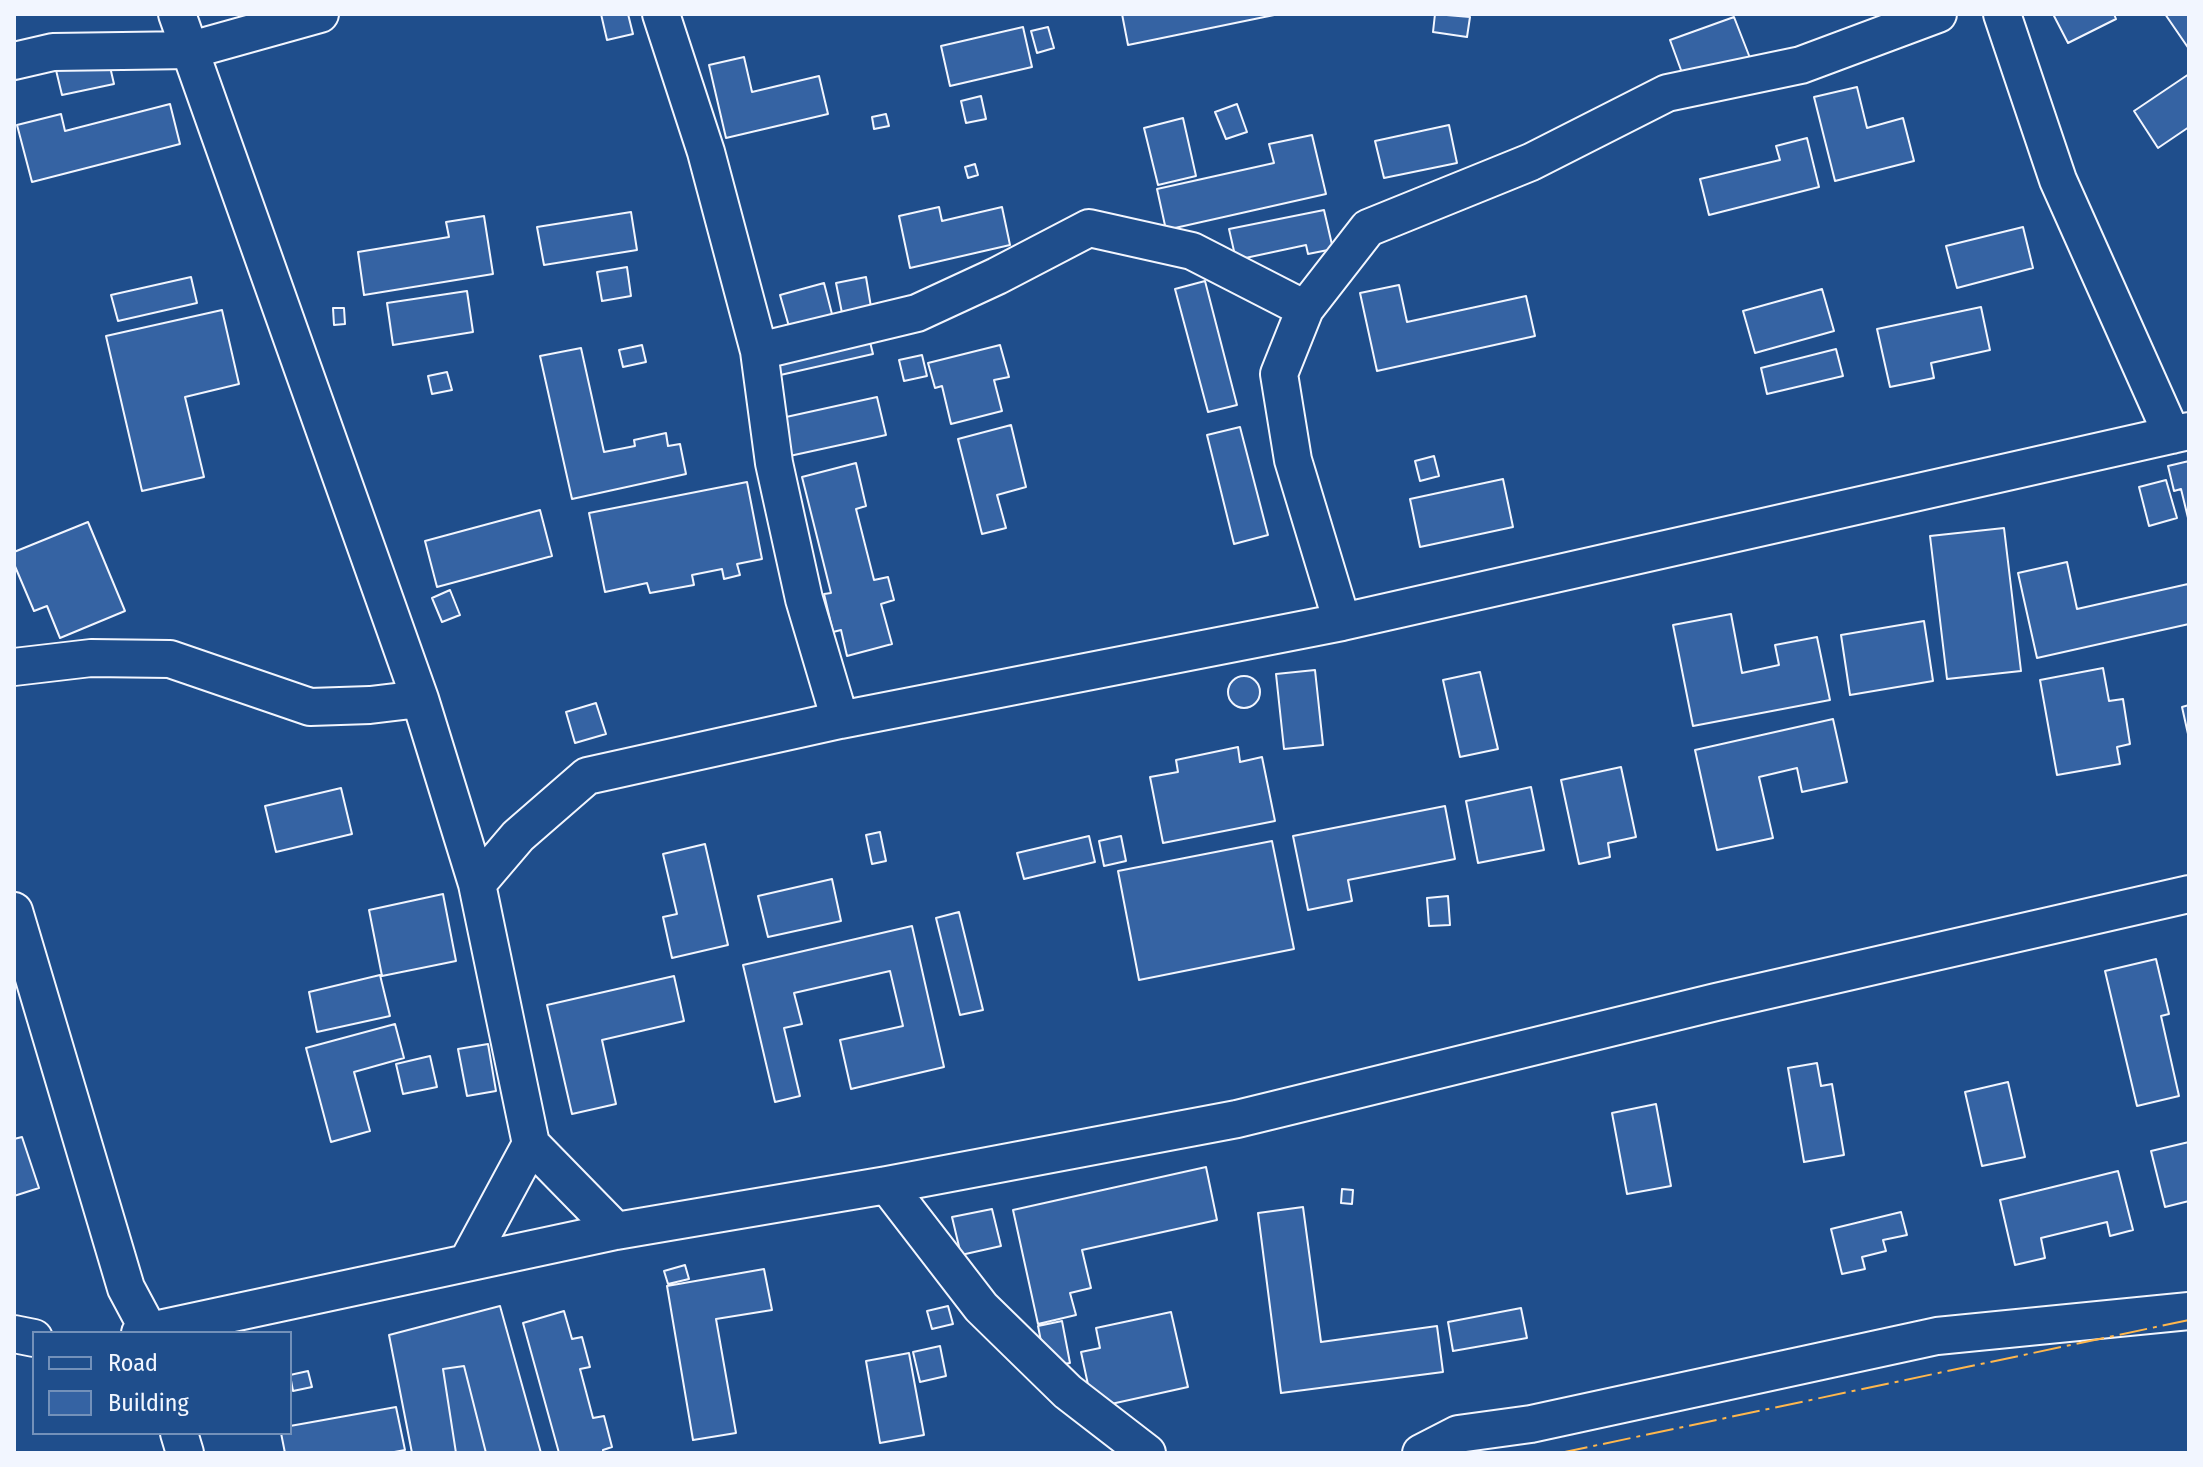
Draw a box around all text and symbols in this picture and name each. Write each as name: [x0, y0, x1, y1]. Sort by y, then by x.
legend: [32, 1331, 292, 1435]
text: Road: [108, 1349, 158, 1377]
text: Building: [108, 1389, 189, 1417]

